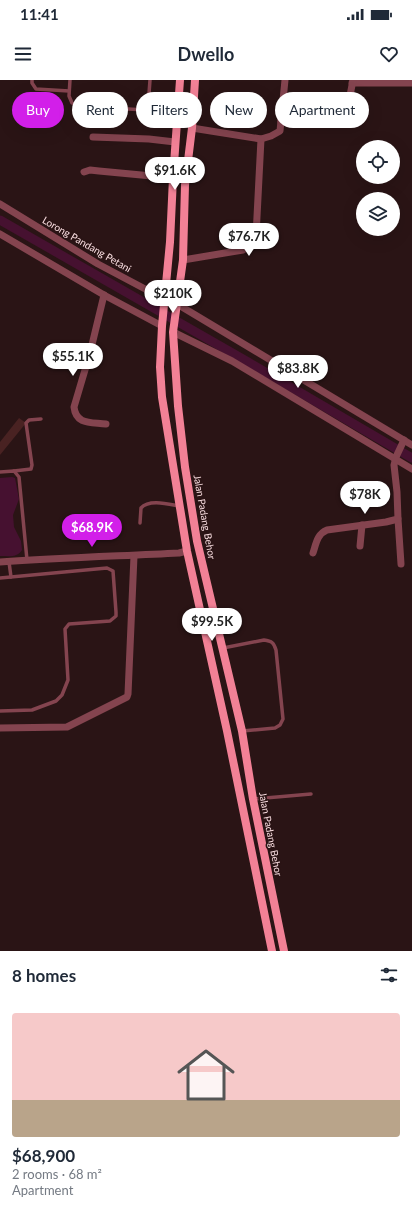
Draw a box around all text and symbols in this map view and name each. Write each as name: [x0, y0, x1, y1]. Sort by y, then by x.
text: 11:41: [20, 5, 59, 23]
icon: menu: [12, 43, 34, 65]
text: Dwello: [178, 43, 234, 65]
icon: heart: [378, 43, 400, 65]
chip: Buy: [12, 92, 64, 128]
chip: Rent: [72, 92, 128, 128]
chip: Filters: [136, 92, 202, 128]
chip: New: [210, 92, 267, 128]
chip: Apartment: [275, 92, 369, 128]
map controls: [356, 140, 400, 236]
button: locate: [356, 140, 400, 184]
pin: $91.6K: [142, 157, 208, 191]
text: $91.6K: [154, 162, 196, 178]
button: layers: [356, 192, 400, 236]
street label: Lorong Pandang Petani: [40, 214, 134, 274]
pin: $76.7K: [216, 223, 282, 257]
text: $76.7K: [228, 228, 270, 244]
pin: $210K: [145, 280, 201, 314]
text: $210K: [153, 285, 193, 301]
pin: $55.1K: [40, 343, 106, 377]
text: $55.1K: [52, 348, 94, 364]
pin: $83.8K: [265, 355, 331, 389]
text: $83.8K: [277, 360, 319, 376]
street label: Jalan Padang Behor: [192, 474, 218, 561]
pin: $78K: [341, 481, 389, 515]
text: $78K: [349, 486, 381, 502]
pin: $68.9K: [59, 514, 125, 548]
text: $68.9K: [71, 519, 113, 535]
pin: $99.5K: [179, 608, 245, 642]
text: $99.5K: [191, 613, 233, 629]
street label: Jalan Padang Behor: [257, 791, 285, 878]
icon: filters: [378, 964, 400, 986]
text: 8 homes: [12, 965, 76, 986]
icon: home: [170, 1039, 242, 1111]
text: $68,900: [12, 1145, 75, 1166]
text: 2 rooms · 68 m²: [12, 1166, 102, 1182]
text: Apartment: [12, 1182, 73, 1198]

